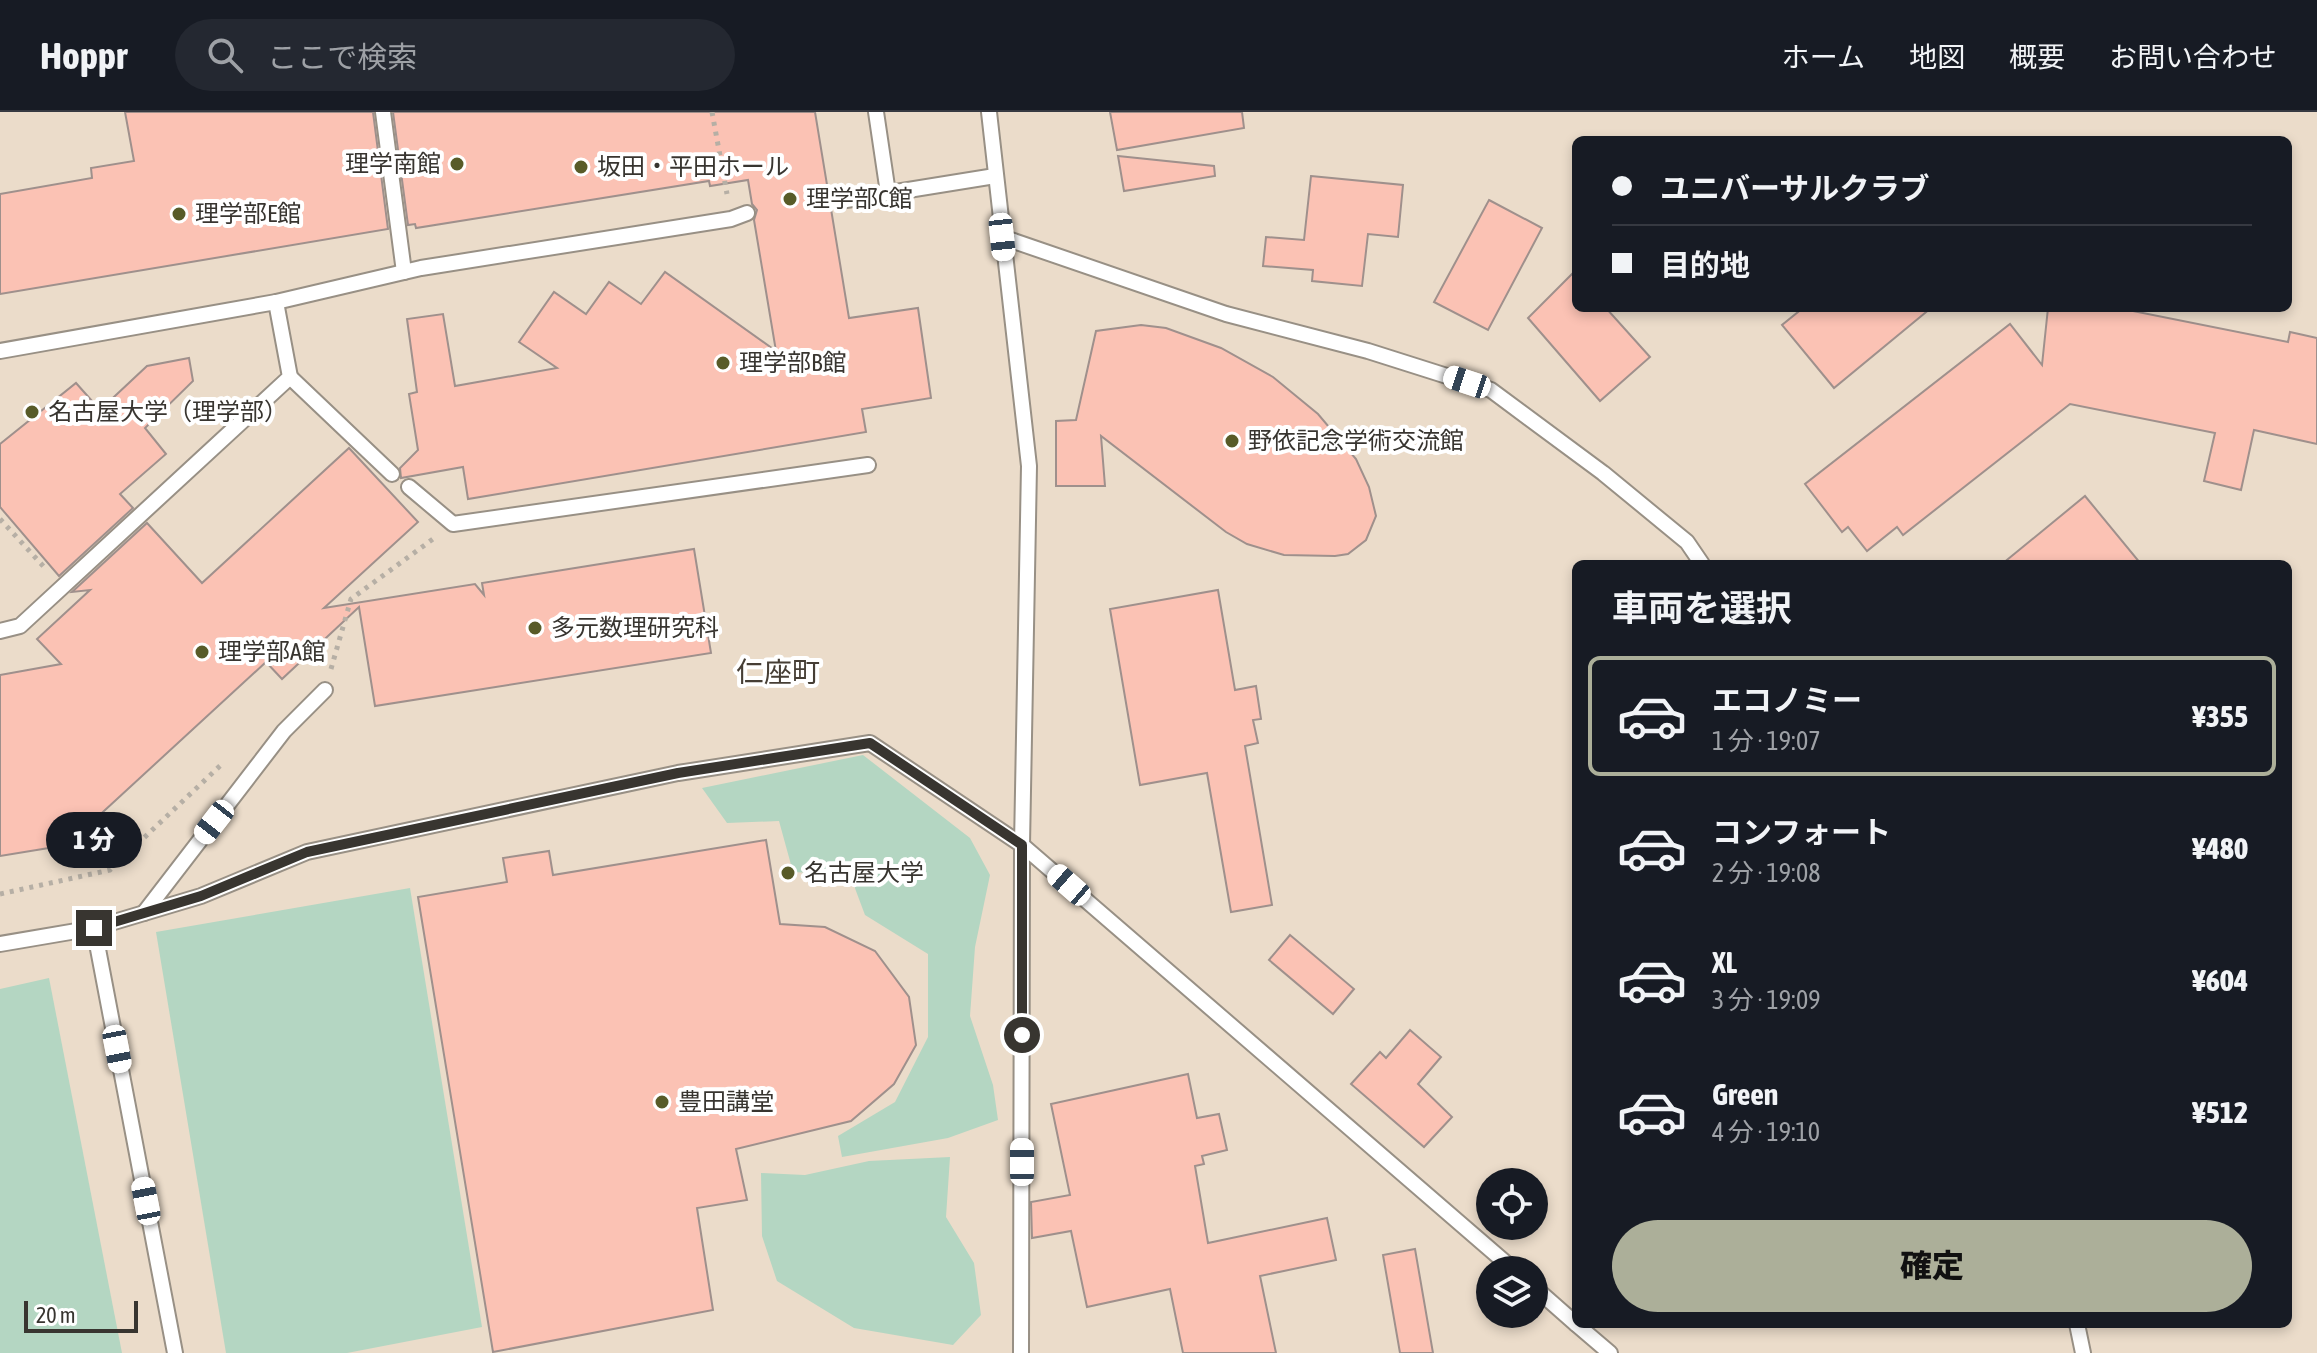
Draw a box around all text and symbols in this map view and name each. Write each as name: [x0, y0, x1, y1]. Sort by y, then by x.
search box: [175, 19, 735, 91]
icon: search: [203, 33, 247, 77]
text: Hoppr: [40, 34, 127, 77]
text: ここで検索: [267, 40, 417, 74]
text: ホーム: [1782, 41, 1865, 73]
text: 地図: [1909, 41, 1965, 73]
text: 概要: [2009, 41, 2065, 73]
text: お問い合わせ: [2109, 41, 2277, 73]
place label: 理学南館: [345, 150, 441, 177]
place label: 坂田・平田ホール: [597, 153, 789, 180]
marker: 理学南館: [448, 155, 466, 173]
marker: 坂田・平田ホール: [572, 158, 590, 176]
text: ユニバーサルクラブ: [1660, 171, 1929, 205]
place label: 理学部C館: [806, 185, 913, 212]
marker: 理学部C館: [781, 190, 799, 208]
place label: 理学部E館: [195, 200, 301, 227]
marker: 理学部E館: [170, 205, 188, 223]
car: [988, 212, 1016, 262]
text: 目的地: [1660, 248, 1750, 282]
place label: 理学部B館: [739, 349, 846, 376]
marker: 理学部B館: [714, 354, 732, 372]
car: [1440, 363, 1494, 401]
place label: 名古屋大学（理学部）: [48, 398, 288, 425]
marker: 名古屋大学（理学部）: [23, 403, 41, 421]
place label: 野依記念学術交流館: [1248, 427, 1464, 454]
marker: 野依記念学術交流館: [1223, 432, 1241, 450]
text: 車両を選択: [1612, 587, 1792, 629]
place label: 多元数理研究科: [551, 614, 719, 641]
marker: 多元数理研究科: [526, 619, 544, 637]
place label: 理学部A館: [218, 638, 326, 665]
marker: 理学部A館: [193, 643, 211, 661]
district label: 仁座町: [736, 656, 820, 688]
icon: car: [1616, 680, 1688, 752]
text: エコノミー: [1712, 683, 1862, 717]
text: ¥355: [2192, 699, 2248, 733]
text: 1 分 · 19:07: [1712, 726, 1821, 756]
car: [190, 796, 238, 848]
callout: 1 分: [46, 812, 142, 868]
icon: car: [1616, 812, 1688, 884]
text: コンフォート: [1712, 815, 1891, 849]
text: 1 分: [73, 825, 115, 855]
text: ¥480: [2192, 831, 2248, 865]
text: 2 分 · 19:08: [1712, 858, 1821, 888]
place label: 名古屋大学: [804, 859, 924, 886]
car: [1043, 860, 1095, 910]
marker: 名古屋大学: [779, 864, 797, 882]
route end: [76, 910, 112, 946]
icon: car: [1616, 944, 1688, 1016]
text: XL: [1712, 945, 1737, 979]
text: ¥604: [2192, 963, 2248, 997]
text: 3 分 · 19:09: [1712, 985, 1821, 1015]
route start: [1004, 1017, 1040, 1053]
car: [101, 1023, 133, 1075]
icon: car: [1616, 1076, 1688, 1148]
text: Green: [1712, 1077, 1778, 1111]
place label: 豊田講堂: [678, 1088, 774, 1115]
marker: 豊田講堂: [653, 1093, 671, 1111]
text: ¥512: [2192, 1095, 2248, 1129]
text: 4 分 · 19:10: [1712, 1117, 1820, 1147]
car: [1010, 1138, 1034, 1186]
map controls: [1476, 1168, 1548, 1328]
button: locate: [1476, 1168, 1548, 1240]
car: [130, 1175, 162, 1227]
button: 確定: [1612, 1220, 2252, 1312]
button: layers: [1476, 1256, 1548, 1328]
scale bar: [24, 1297, 138, 1333]
text: 20 m: [36, 1302, 76, 1328]

